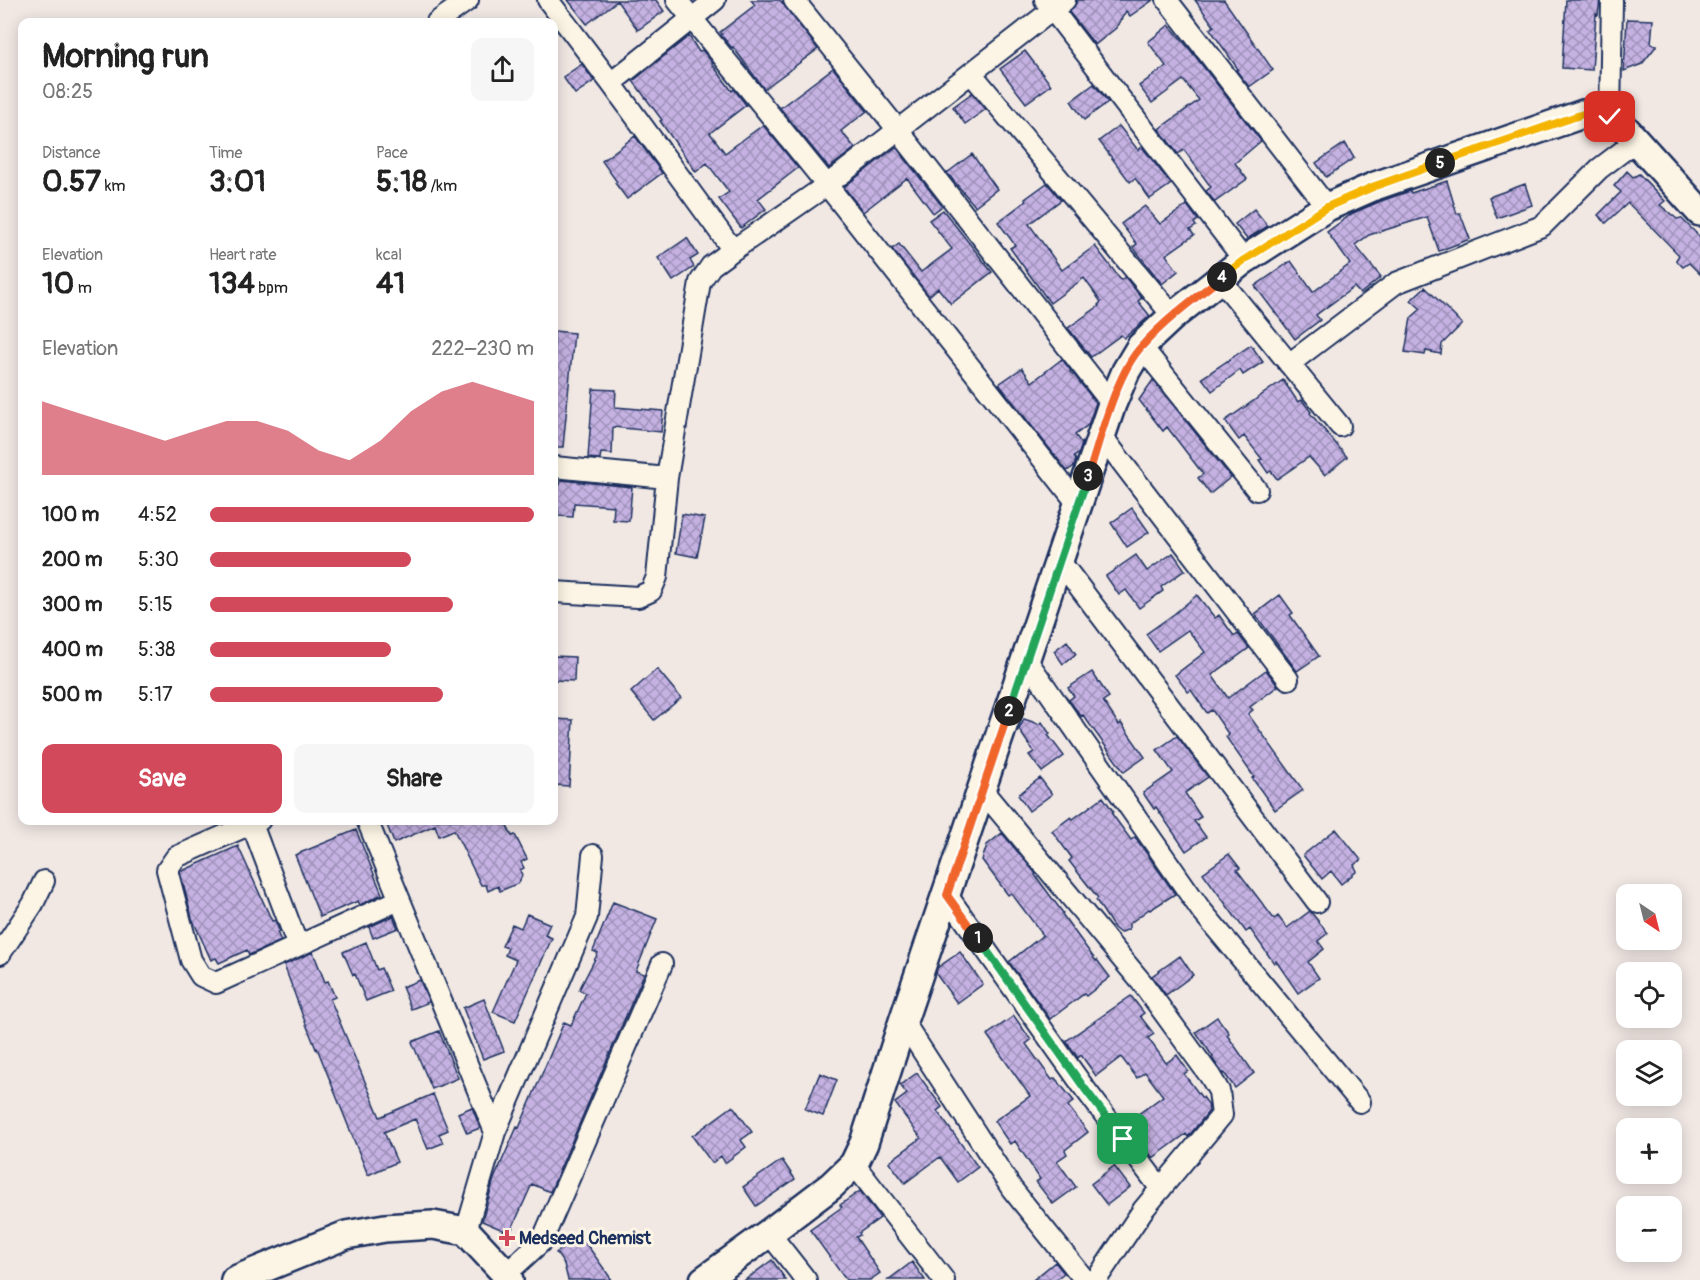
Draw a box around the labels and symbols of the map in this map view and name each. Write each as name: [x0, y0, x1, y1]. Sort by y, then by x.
pin: [1584, 91, 1635, 142]
pin: 5: [1425, 148, 1455, 178]
pin: 4: [1207, 262, 1237, 292]
pin: 3: [1073, 461, 1103, 491]
pin: 2: [994, 696, 1024, 726]
north arrow: [1616, 884, 1682, 950]
pin: 1: [963, 923, 993, 953]
pin: [1097, 1113, 1148, 1164]
place label: Medseed Chemist: [519, 1227, 652, 1250]
marker: Medseed Chemist: [500, 1231, 514, 1245]

